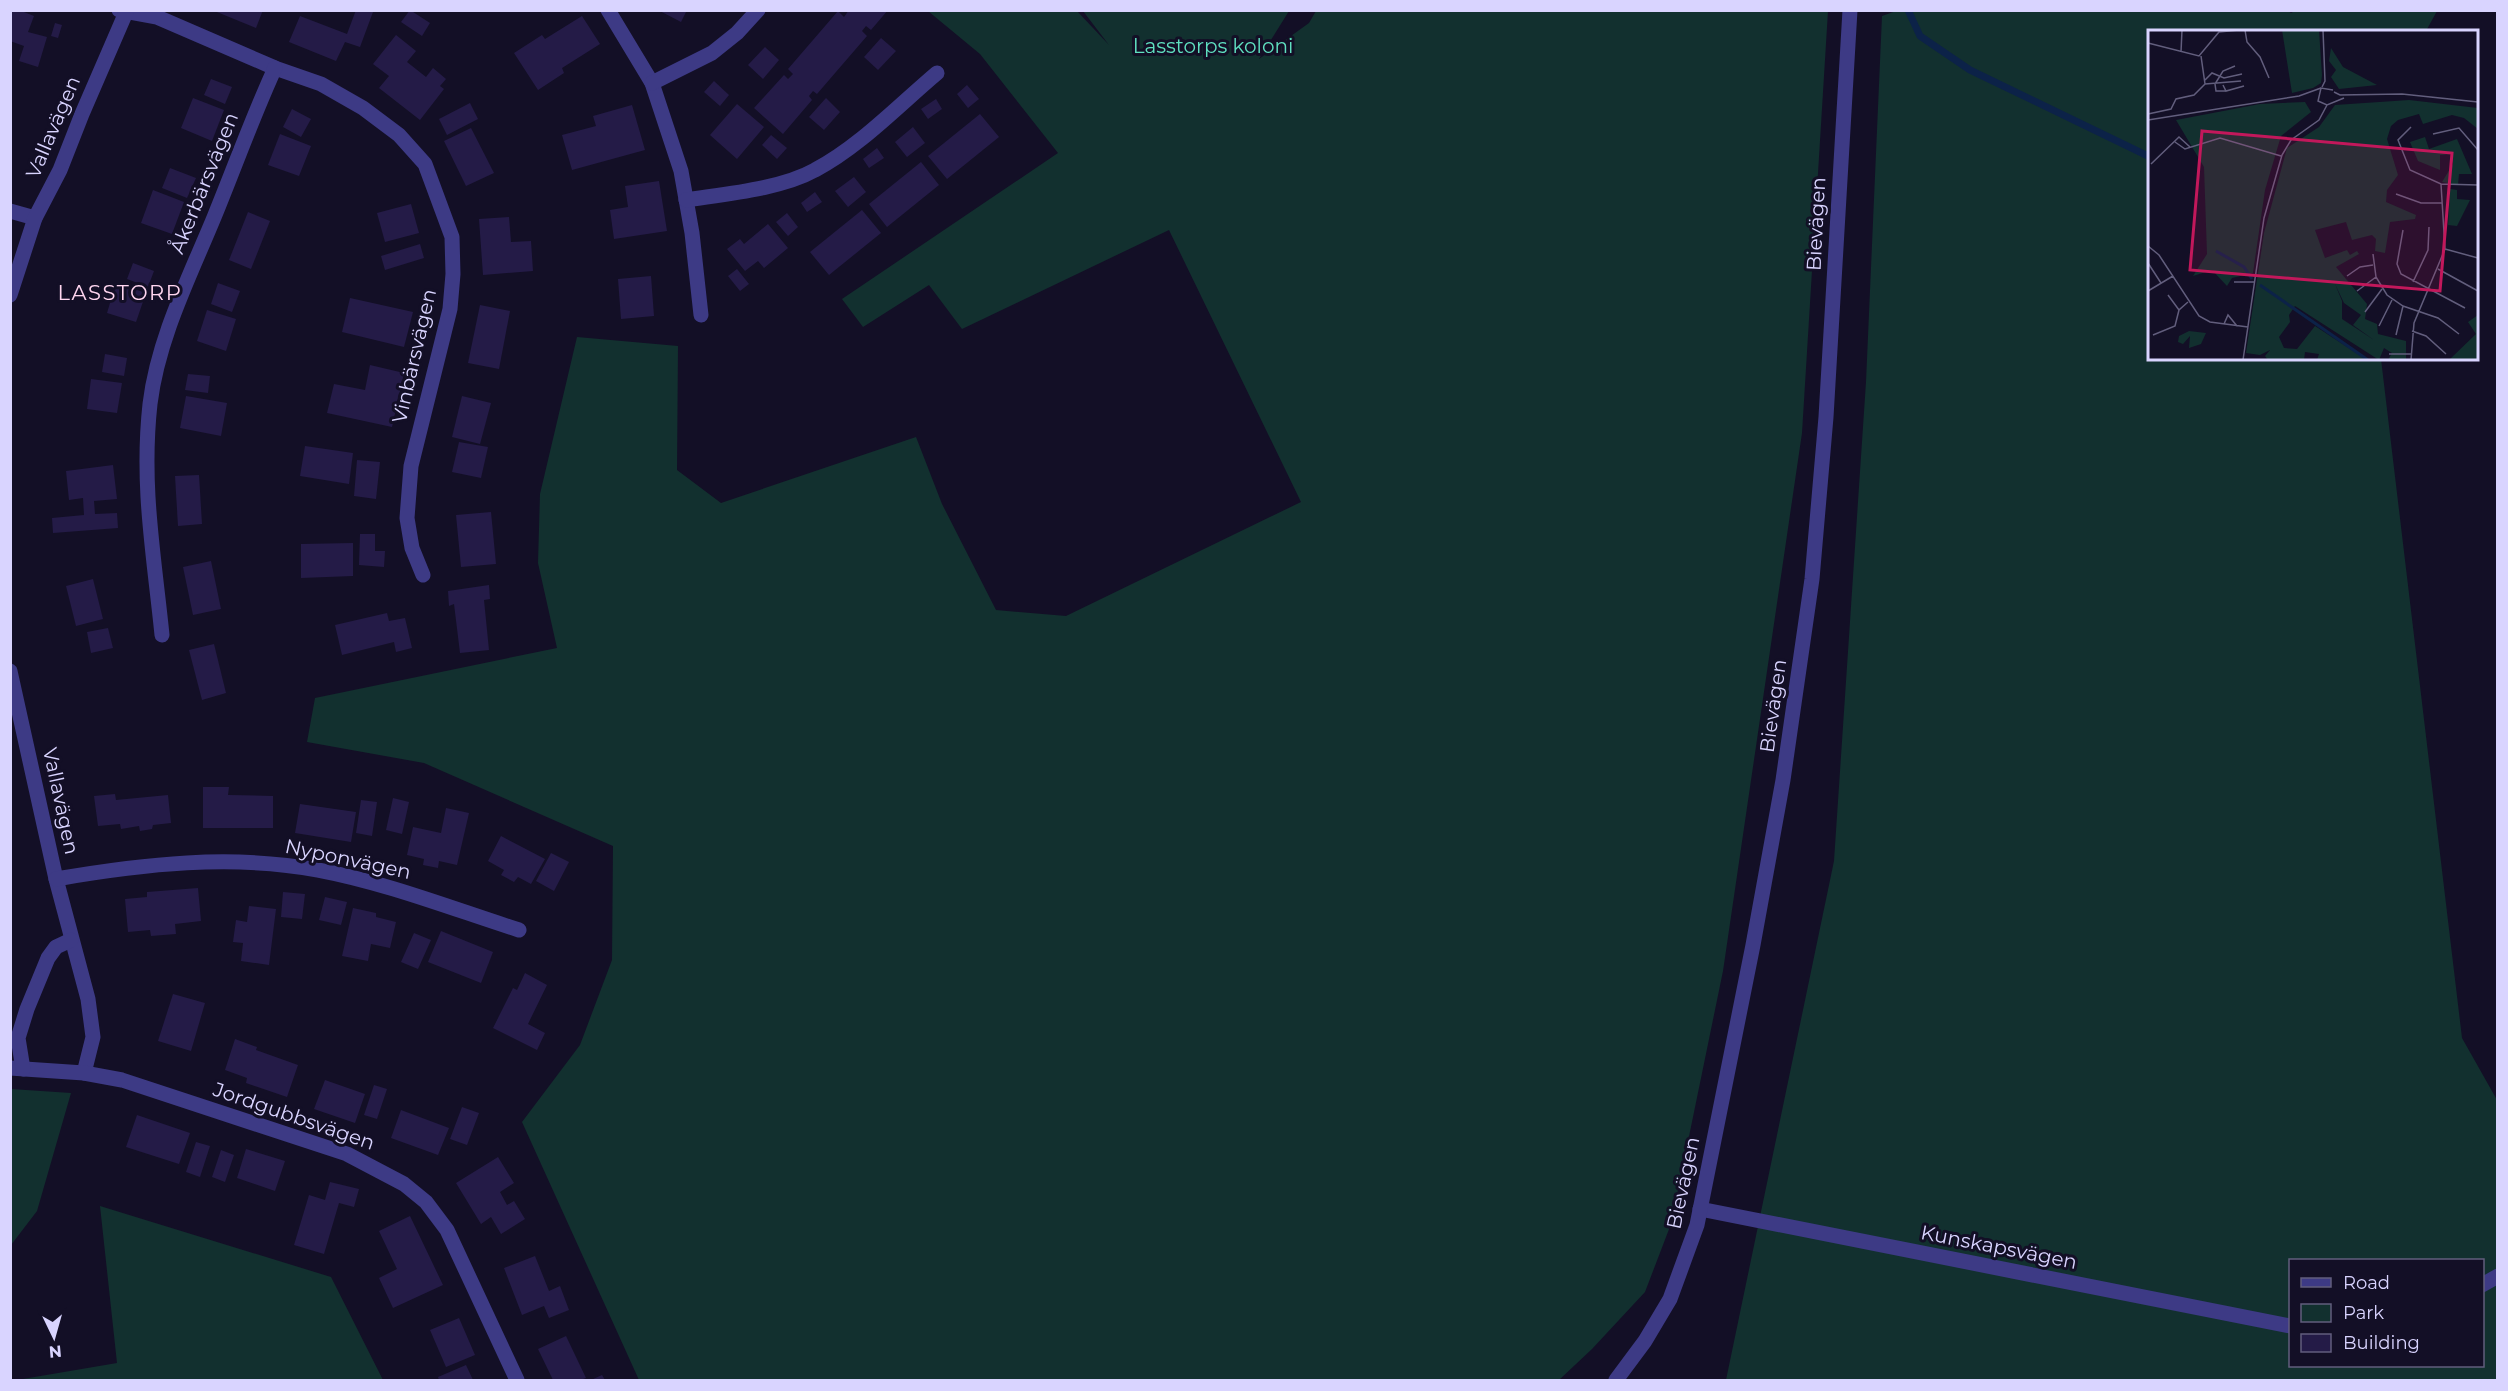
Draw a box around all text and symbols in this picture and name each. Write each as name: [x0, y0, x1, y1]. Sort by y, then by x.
inset map: [2148, 30, 2478, 360]
park label: Lasstorps koloni: [1133, 34, 1293, 58]
street label: Vallavägen: [21, 72, 85, 182]
street label: Åkerbärsvägen: [164, 108, 243, 257]
street label: Bievägen: [1802, 176, 1830, 272]
district label: LASSTORP: [58, 280, 182, 305]
street label: Vinbärsvägen: [387, 287, 441, 425]
street label: Bievägen: [1755, 658, 1791, 754]
street label: Vallavägen: [38, 745, 84, 857]
street label: Nyponvägen: [283, 834, 413, 884]
street label: Jordgubbsvägen: [209, 1077, 378, 1155]
street label: Bievägen: [1662, 1135, 1704, 1231]
street label: Kunskapsvägen: [1919, 1220, 2079, 1274]
legend: [2289, 1259, 2484, 1367]
text: Road: [2343, 1272, 2390, 1294]
text: Park: [2343, 1302, 2384, 1324]
north arrow: [24, 1307, 84, 1367]
text: Building: [2343, 1332, 2420, 1354]
text: N: [48, 1341, 63, 1361]

